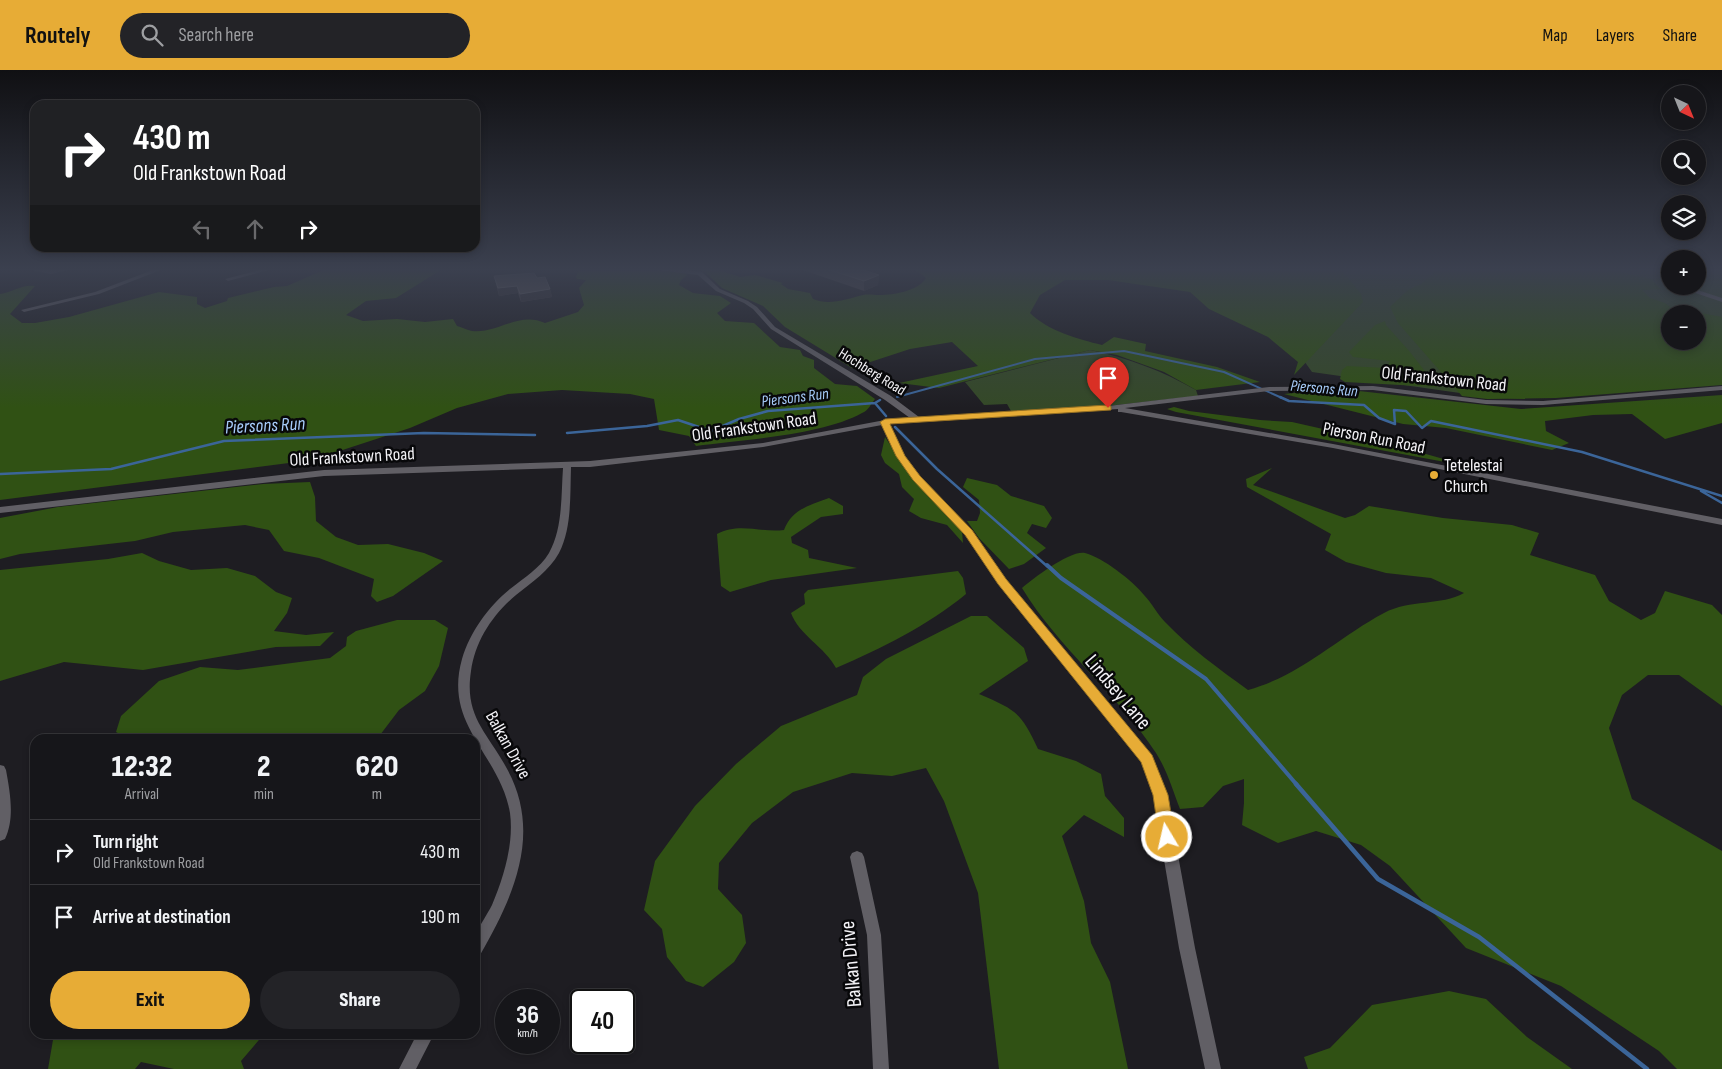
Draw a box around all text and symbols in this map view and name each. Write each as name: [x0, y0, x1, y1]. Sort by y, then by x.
search box: [120, 13, 470, 58]
text: Routely: [25, 21, 90, 50]
icon: search: [138, 21, 166, 49]
text: Search here: [178, 24, 254, 47]
text: Map: [1543, 25, 1568, 46]
text: Layers: [1596, 25, 1635, 46]
text: Share: [1663, 25, 1697, 46]
north arrow: [1661, 85, 1706, 130]
map controls: [1661, 85, 1706, 350]
text: 430 m: [133, 117, 210, 160]
icon: right: [50, 120, 115, 185]
button: search: [1661, 140, 1706, 185]
text: Old Frankstown Road: [133, 160, 286, 187]
button: layers: [1661, 195, 1706, 240]
icon: left: [188, 215, 216, 243]
icon: ahead: [241, 215, 269, 243]
icon: right: [294, 215, 322, 243]
button: +: [1661, 250, 1706, 295]
button: −: [1661, 305, 1706, 350]
street label: Hochberg Road: [835, 344, 909, 400]
pin: [1087, 357, 1129, 408]
street label: Old Frankstown Road: [1381, 362, 1507, 396]
icon: arrive: [1094, 364, 1122, 392]
water label: Piersons Run: [1289, 377, 1359, 401]
water label: Piersons Run: [760, 384, 830, 412]
street label: Old Frankstown Road: [690, 408, 818, 446]
water label: Piersons Run: [224, 412, 306, 440]
street label: Pierson Run Road: [1321, 418, 1427, 458]
street label: Old Frankstown Road: [289, 443, 415, 471]
place label: Tetelestai Church: [1444, 455, 1503, 497]
marker: Tetelestai Church: [1428, 469, 1440, 481]
street label: Lindsey Lane: [1079, 649, 1157, 735]
street label: Balkan Drive: [481, 707, 535, 783]
text: 12:32: [112, 749, 172, 785]
text: 2: [257, 749, 271, 785]
text: 620: [356, 749, 398, 785]
text: Arrival: [125, 785, 159, 804]
text: min: [254, 785, 274, 804]
text: m: [372, 785, 382, 804]
position arrow: [1140, 810, 1192, 862]
text: Turn right: [93, 831, 158, 854]
icon: right: [50, 838, 78, 866]
text: 430 m: [420, 841, 460, 864]
text: Old Frankstown Road: [93, 854, 204, 873]
icon: arrive: [50, 903, 78, 931]
text: Arrive at destination: [93, 906, 231, 929]
text: 190 m: [421, 906, 460, 929]
street label: Balkan Drive: [835, 920, 867, 1008]
button: Exit: [50, 971, 250, 1029]
button: Share: [260, 971, 460, 1029]
speed limit sign: 40: [570, 989, 635, 1054]
text: 36: [516, 1000, 539, 1031]
text: km/h: [517, 1026, 538, 1041]

